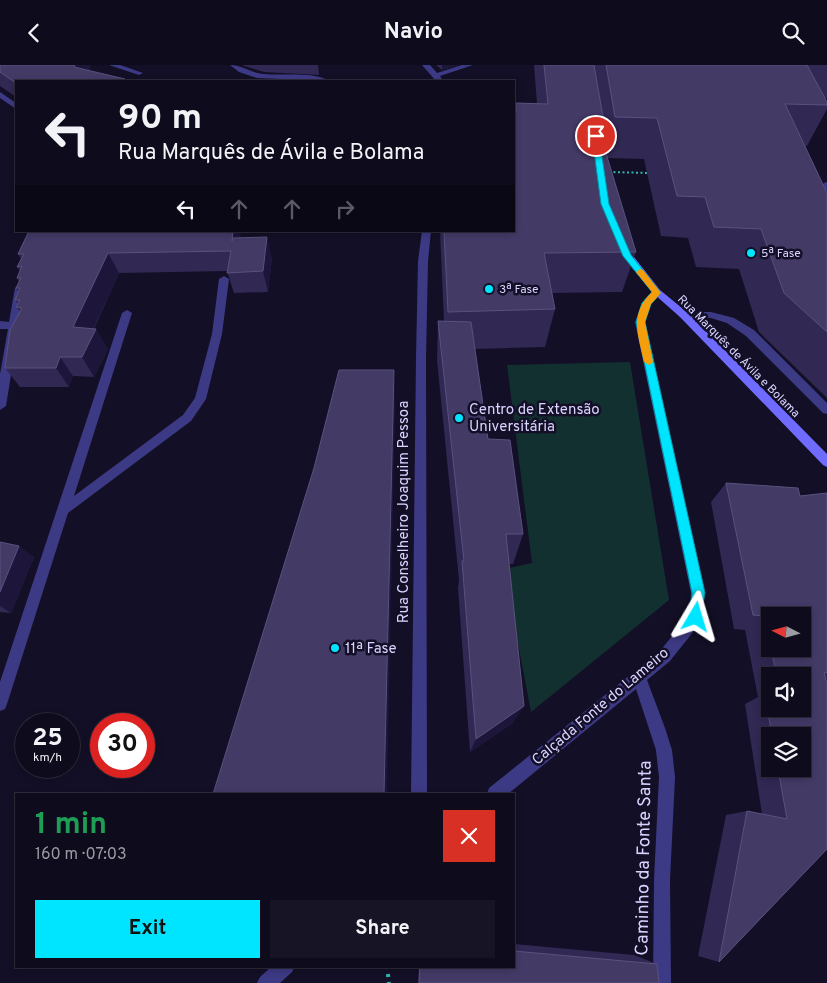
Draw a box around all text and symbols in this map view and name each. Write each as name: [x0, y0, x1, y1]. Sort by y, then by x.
icon: back: [20, 19, 48, 47]
text: Navio: [384, 19, 443, 46]
icon: search: [779, 19, 807, 47]
text: 90 m: [118, 97, 202, 141]
icon: left: [35, 100, 100, 165]
pin: [575, 115, 617, 157]
icon: arrive: [582, 122, 610, 150]
text: Rua Marquês de Ávila e Bolama: [118, 140, 424, 167]
icon: left: [172, 195, 200, 223]
icon: ahead: [225, 195, 253, 223]
icon: ahead: [278, 195, 306, 223]
icon: right: [331, 195, 359, 223]
place label: 5ª Fase: [761, 246, 801, 262]
marker: 5ª Fase: [745, 247, 757, 259]
place label: 3ª Fase: [499, 282, 539, 298]
marker: 3ª Fase: [483, 283, 495, 295]
street label: Rua Marquês de Ávila e Bolama: [674, 292, 803, 421]
street label: Rua Conselheiro Joaquim Pessoa: [395, 401, 414, 623]
place label: Centro de Extensão Universitária: [469, 401, 600, 437]
marker: Centro de Extensão Universitária: [453, 412, 465, 424]
position arrow: [669, 590, 721, 642]
north arrow: [761, 607, 811, 657]
map controls: [761, 607, 811, 777]
place label: 11ª Fase: [345, 640, 397, 659]
marker: 11ª Fase: [329, 642, 341, 654]
street label: Calçada Fonte do Lameiro: [529, 644, 673, 770]
button: sound: [761, 667, 811, 717]
speed limit sign: 30: [90, 713, 155, 778]
text: 25: [32, 723, 63, 755]
button: layers: [761, 727, 811, 777]
text: km/h: [33, 750, 62, 766]
street label: Caminho da Fonte Santa: [631, 760, 658, 956]
text: 1 min: [35, 807, 107, 844]
button: close: [443, 810, 495, 862]
text: 160 m · 07:03: [35, 845, 127, 865]
button: Exit: [35, 900, 260, 958]
button: Share: [270, 900, 495, 958]

